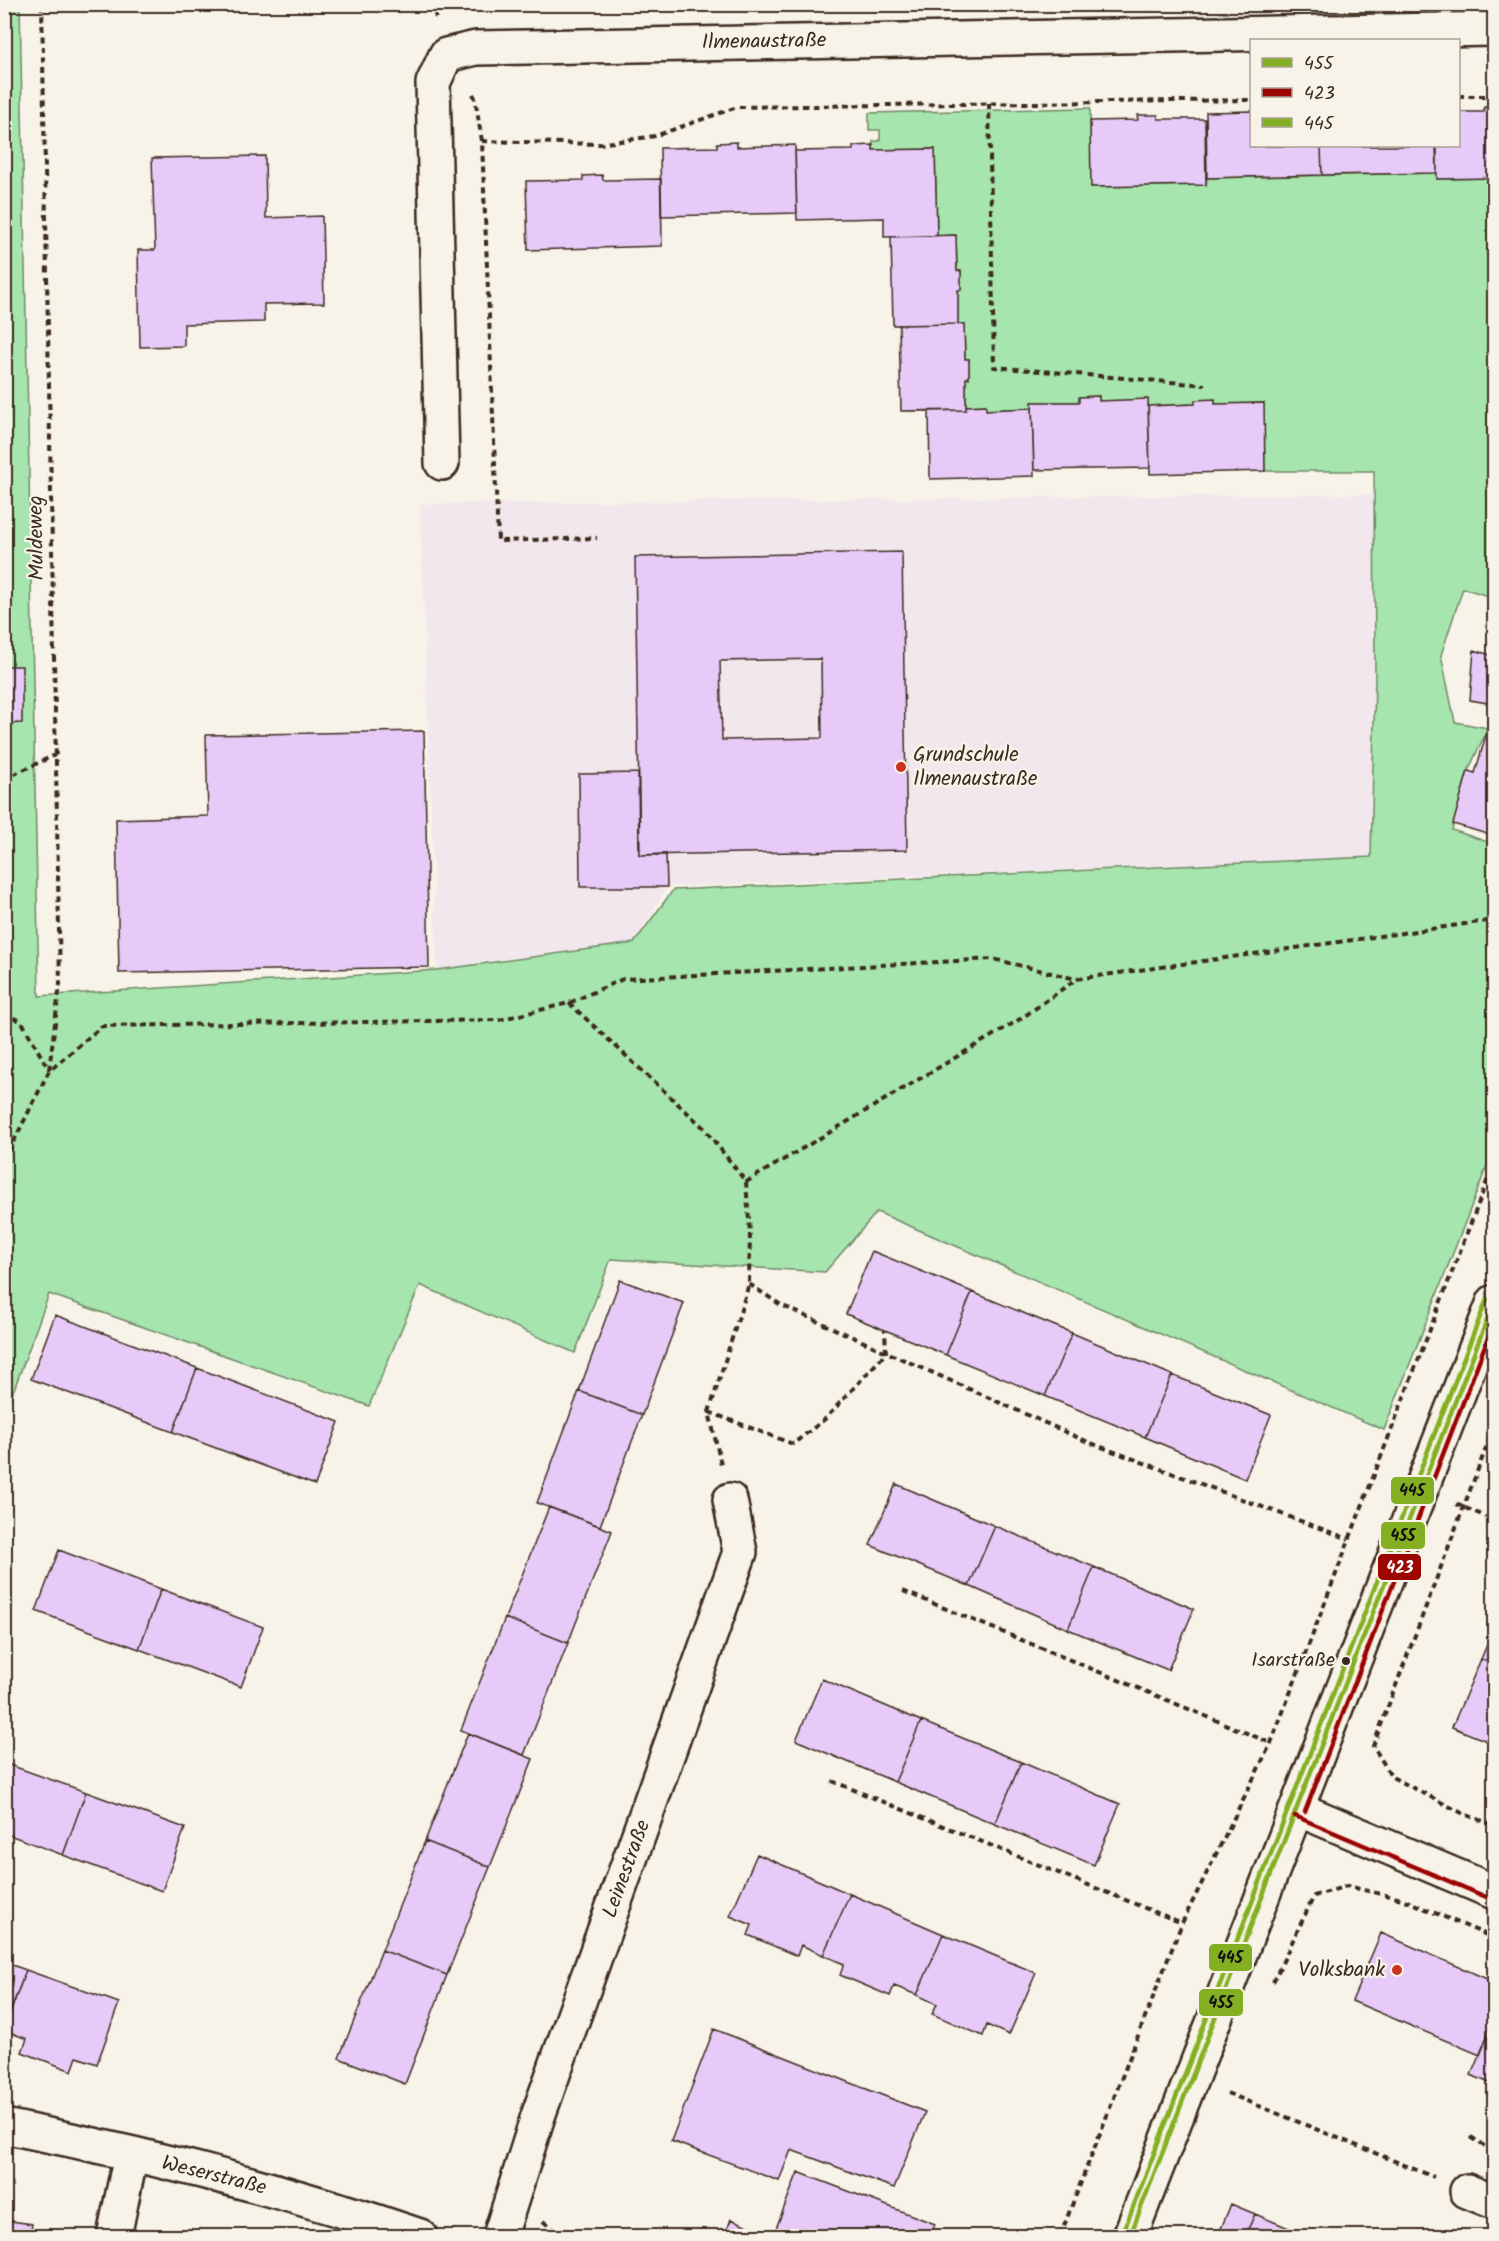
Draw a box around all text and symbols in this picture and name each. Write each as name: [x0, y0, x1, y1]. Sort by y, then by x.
street label: Ilmenaustraße: [701, 24, 827, 60]
legend: [1250, 39, 1460, 147]
text: 455: [1304, 50, 1335, 79]
text: 423: [1304, 80, 1335, 109]
text: 445: [1304, 110, 1335, 139]
street label: Muldeweg: [20, 495, 54, 581]
place label: Grundschule Ilmenaustraße: [913, 739, 1038, 796]
marker: Grundschule Ilmenaustraße: [894, 760, 908, 774]
line badge: 445: [1390, 1476, 1435, 1505]
text: 445: [1399, 1479, 1427, 1504]
line badge: 455: [1380, 1521, 1426, 1550]
text: 455: [1391, 1524, 1417, 1549]
line badge: 423: [1377, 1553, 1422, 1581]
text: 423: [1387, 1556, 1414, 1581]
place label: Isarstraße: [1251, 1645, 1335, 1677]
marker: Isarstraße: [1340, 1655, 1352, 1667]
street label: Leinestraße: [594, 1815, 660, 1923]
line badge: 445: [1208, 1943, 1253, 1972]
text: 445: [1217, 1946, 1245, 1971]
place label: Volksbank: [1298, 1954, 1385, 1987]
marker: Volksbank: [1390, 1963, 1404, 1977]
line badge: 455: [1198, 1988, 1244, 2017]
text: 455: [1209, 1991, 1235, 2016]
street label: Weserstraße: [158, 2147, 270, 2205]

